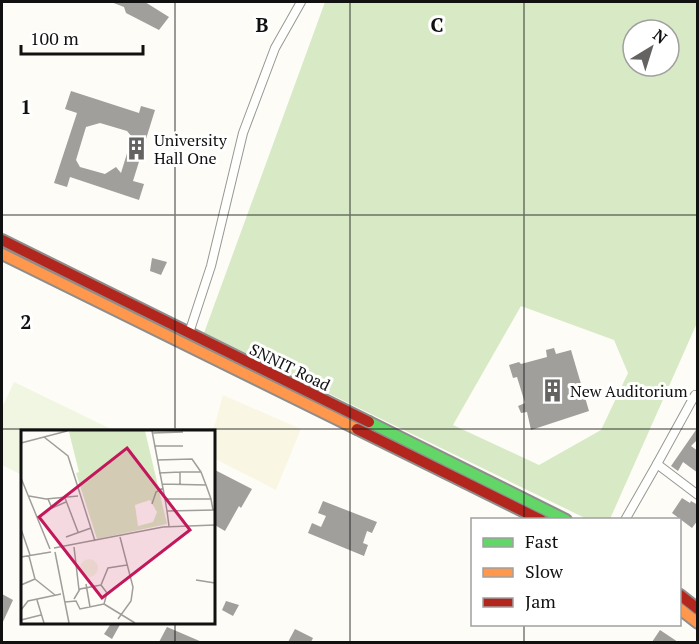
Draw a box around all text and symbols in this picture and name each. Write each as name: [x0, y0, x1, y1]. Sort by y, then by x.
text: B: [256, 11, 269, 38]
text: C: [430, 11, 444, 38]
scale bar: [21, 18, 142, 56]
north arrow: [621, 18, 681, 78]
text: N: [649, 24, 672, 49]
text: 100 m: [30, 26, 79, 50]
text: 1: [20, 93, 32, 120]
place label: University Hall One: [154, 129, 228, 169]
building icon: University Hall One: [123, 136, 149, 162]
text: 2: [20, 308, 32, 335]
street label: SNNIT Road: [246, 338, 334, 396]
building icon: New Auditorium: [539, 378, 565, 404]
place label: New Auditorium: [570, 380, 688, 402]
inset map: [21, 430, 214, 623]
legend: [471, 518, 681, 626]
text: Fast: [525, 529, 559, 553]
text: Slow: [525, 559, 564, 583]
text: Jam: [525, 589, 556, 613]

